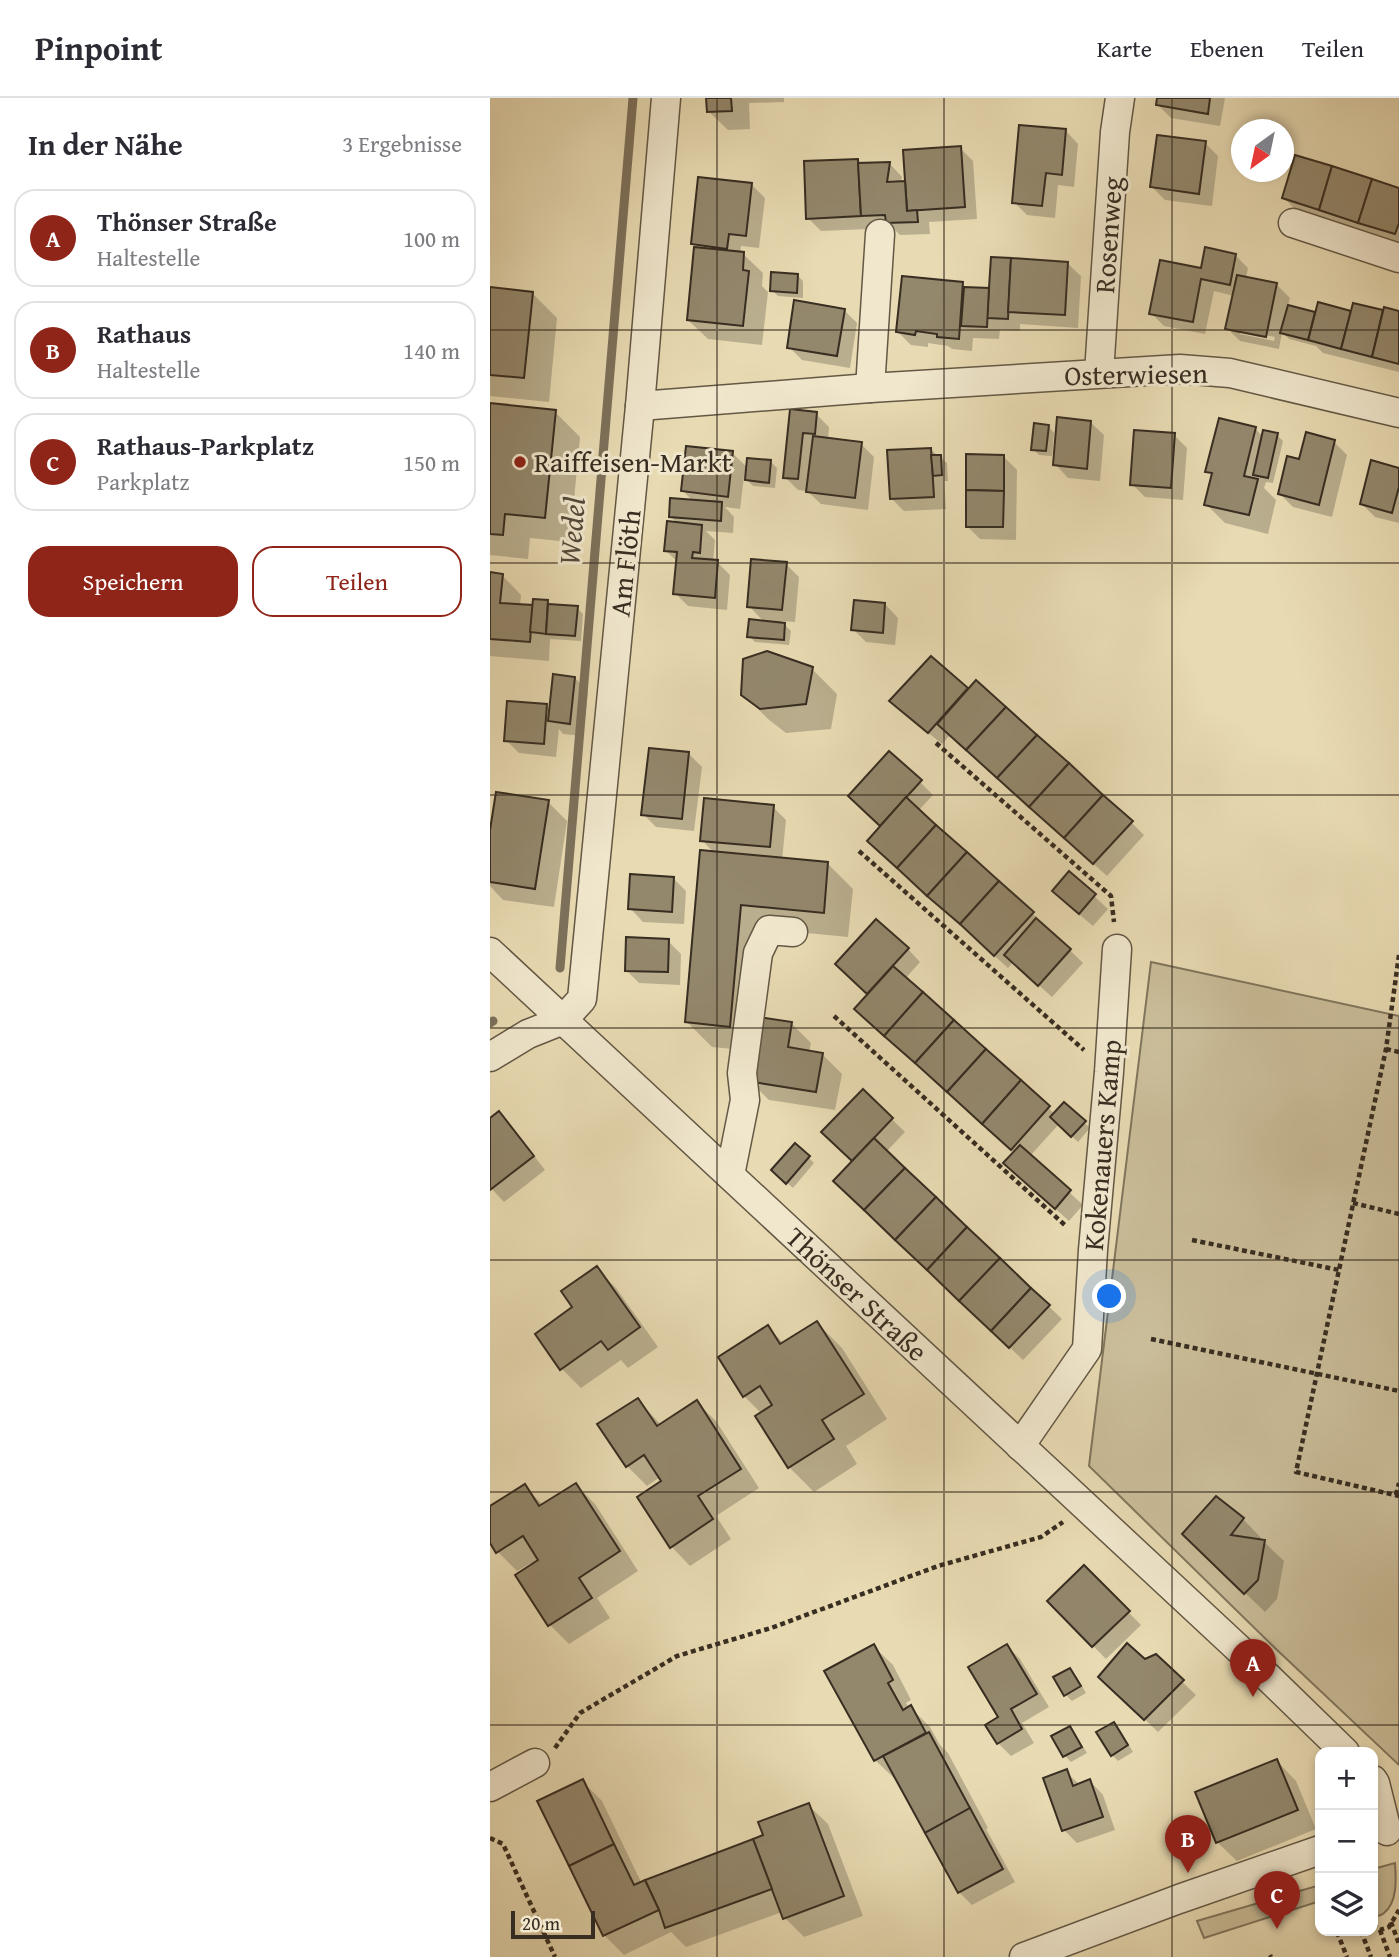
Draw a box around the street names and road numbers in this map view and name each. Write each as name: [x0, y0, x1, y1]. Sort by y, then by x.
street label: Rosenweg: [1083, 175, 1132, 295]
street label: Osterwiesen: [1064, 352, 1208, 395]
street label: Am Flöth: [598, 507, 651, 619]
street label: Kokenauers Kamp: [1072, 1038, 1131, 1252]
street label: Thönser Straße: [777, 1217, 938, 1370]

